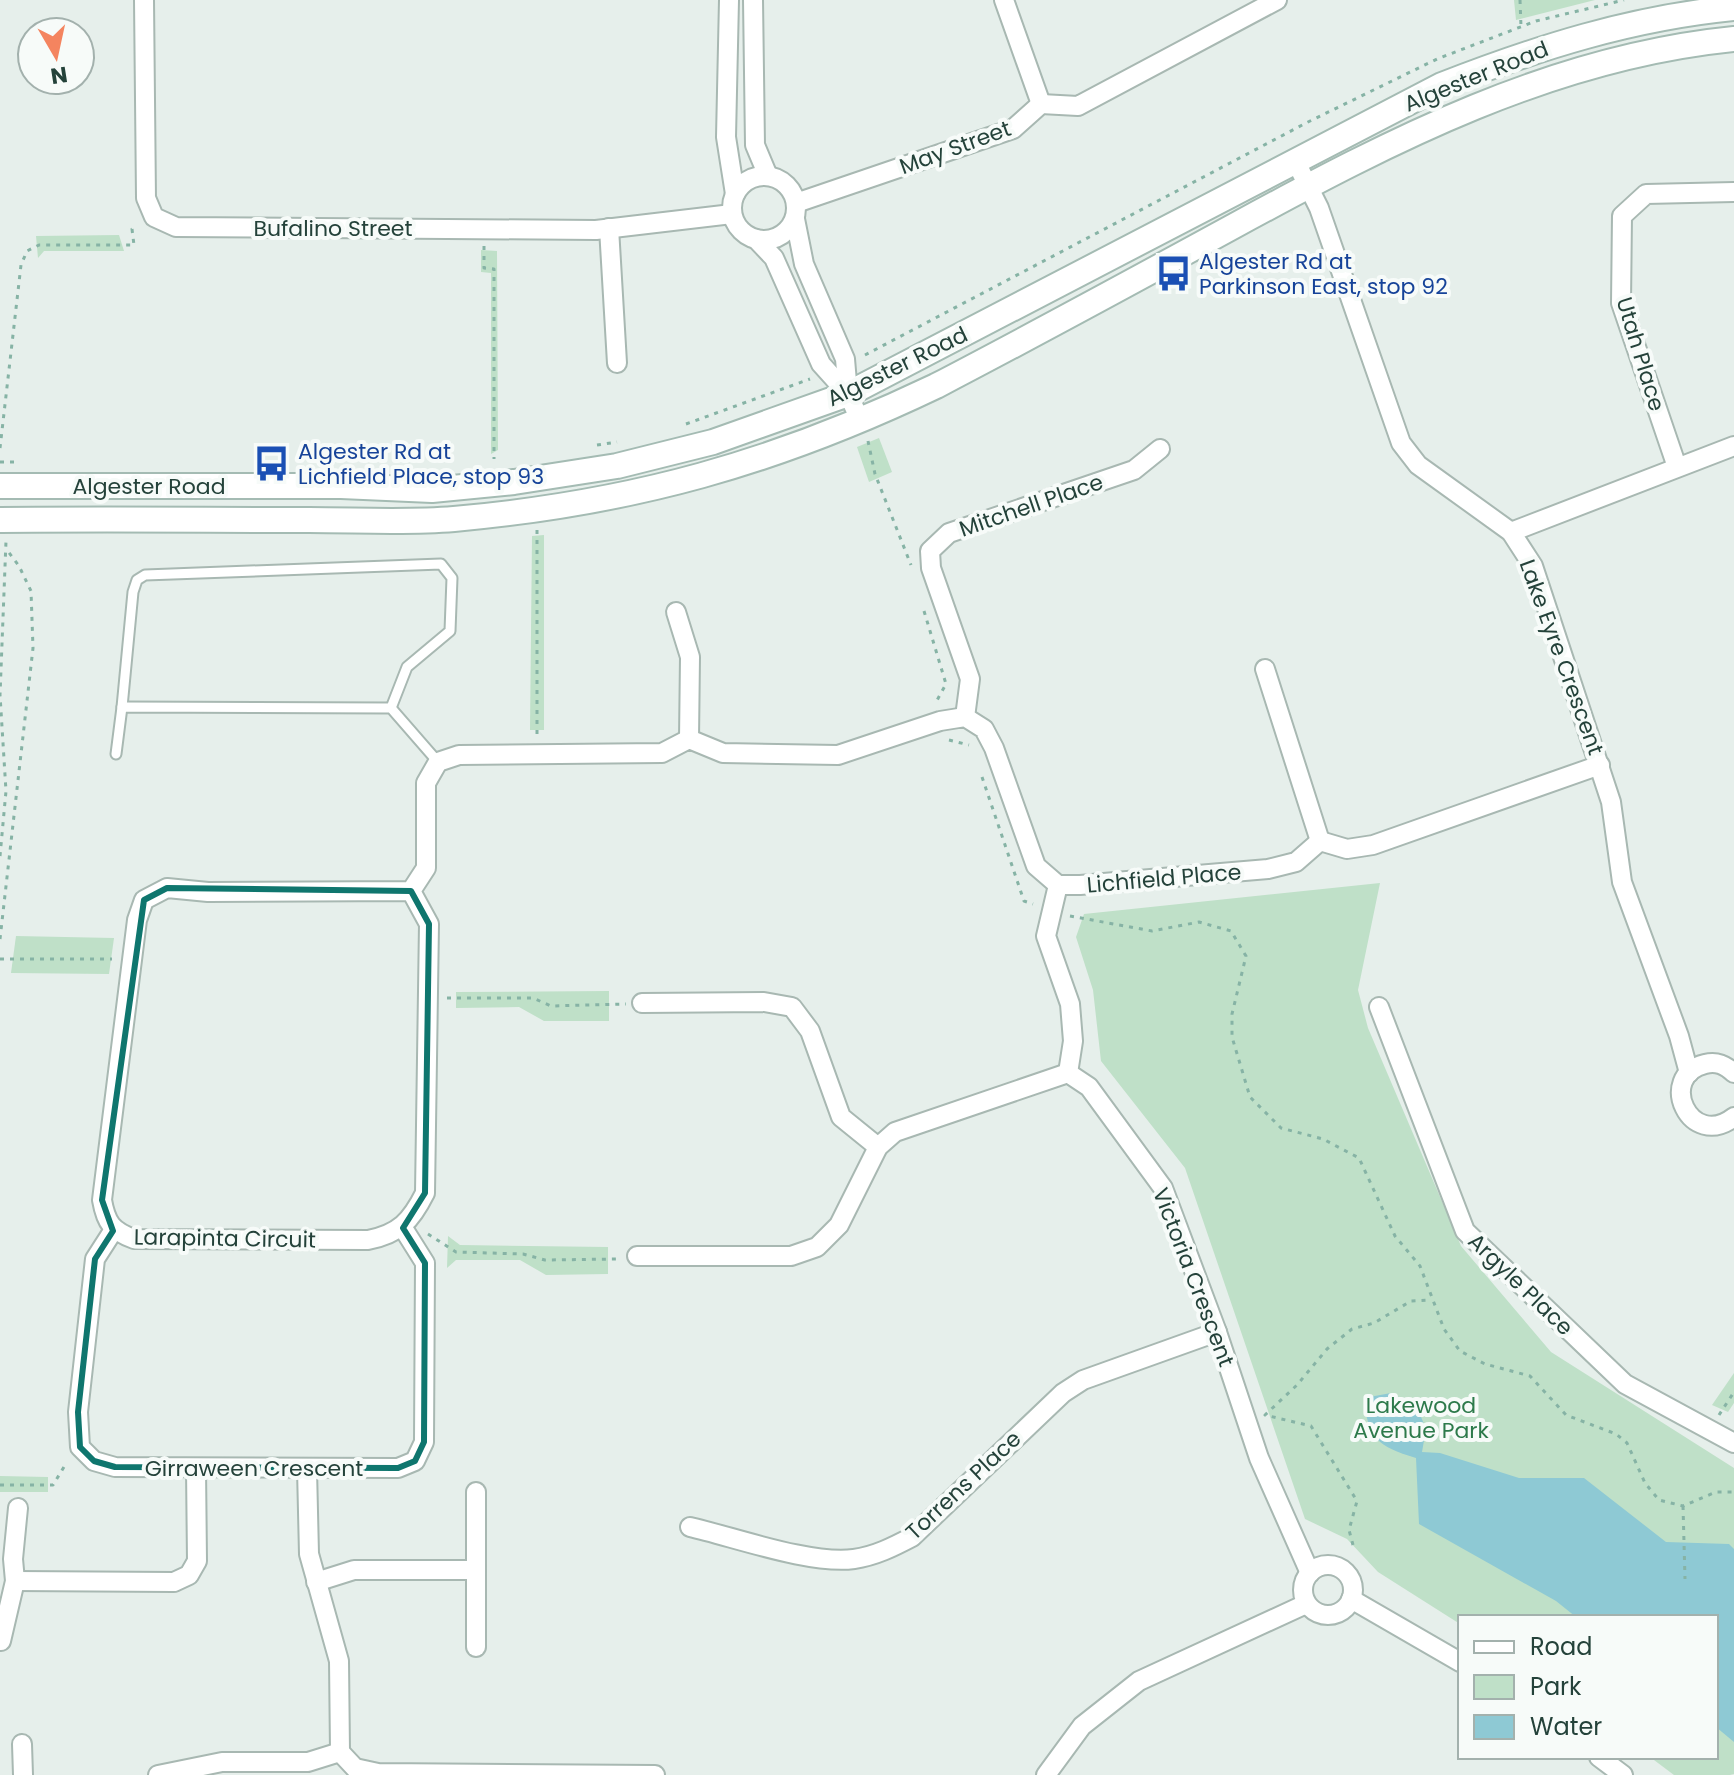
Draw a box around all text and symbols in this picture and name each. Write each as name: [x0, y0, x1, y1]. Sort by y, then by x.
north arrow: [16, 16, 96, 96]
street label: Algester Road: [1399, 33, 1553, 120]
text: N: [48, 59, 70, 92]
street label: May Street: [895, 113, 1015, 182]
street label: Bufalino Street: [254, 213, 412, 244]
place label: Algester Rd at Parkinson East, stop 92: [1199, 246, 1448, 302]
bus stop icon: Algester Rd at Parkinson East, stop 92: [1154, 255, 1192, 293]
street label: Utah Place: [1608, 293, 1673, 415]
street label: Algester Road: [822, 319, 973, 414]
place label: Algester Rd at Lichfield Place, stop 93: [298, 436, 544, 492]
bus stop icon: Algester Rd at Lichfield Place, stop 93: [253, 445, 291, 483]
street label: Mitchell Place: [955, 466, 1107, 545]
street label: Algester Road: [72, 471, 226, 502]
street label: Lake Eyre Crescent: [1512, 555, 1611, 759]
street label: Lichfield Place: [1086, 856, 1243, 901]
street label: Victoria Crescent: [1145, 1183, 1242, 1371]
street label: Larapinta Circuit: [134, 1221, 316, 1256]
street label: Argyle Place: [1461, 1226, 1580, 1342]
park label: Lakewood Avenue Park: [1353, 1390, 1489, 1446]
street label: Torrens Place: [899, 1424, 1028, 1547]
street label: Girraween Crescent: [145, 1453, 363, 1484]
legend: [1458, 1615, 1718, 1759]
text: Road: [1530, 1630, 1592, 1663]
text: Park: [1530, 1670, 1582, 1703]
text: Water: [1530, 1710, 1602, 1743]

